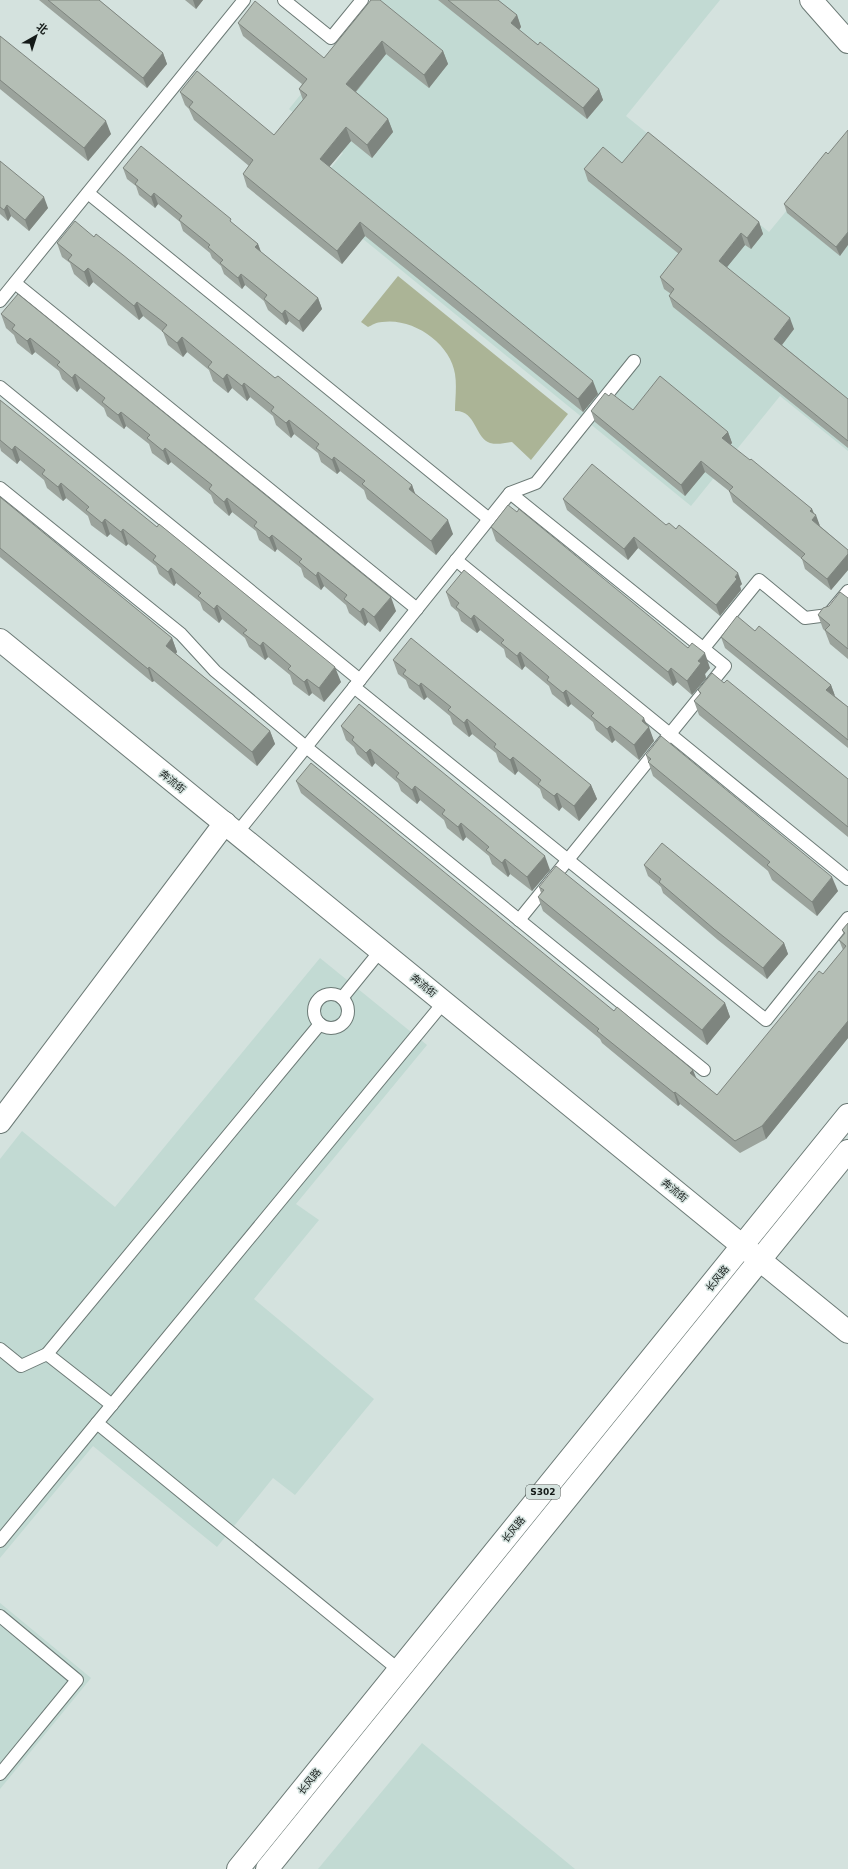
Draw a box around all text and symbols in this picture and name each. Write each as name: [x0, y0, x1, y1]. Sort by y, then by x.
north arrow: [16, 16, 56, 56]
text: 北: [34, 20, 50, 37]
street label: 奔流街: [158, 768, 188, 795]
street label: 奔流街: [409, 972, 439, 999]
street label: 奔流街: [660, 1177, 690, 1204]
street label: 长风路: [704, 1263, 731, 1293]
road number: S302: [526, 1485, 560, 1499]
street label: 长风路: [500, 1514, 527, 1544]
street label: 长风路: [296, 1766, 323, 1796]

